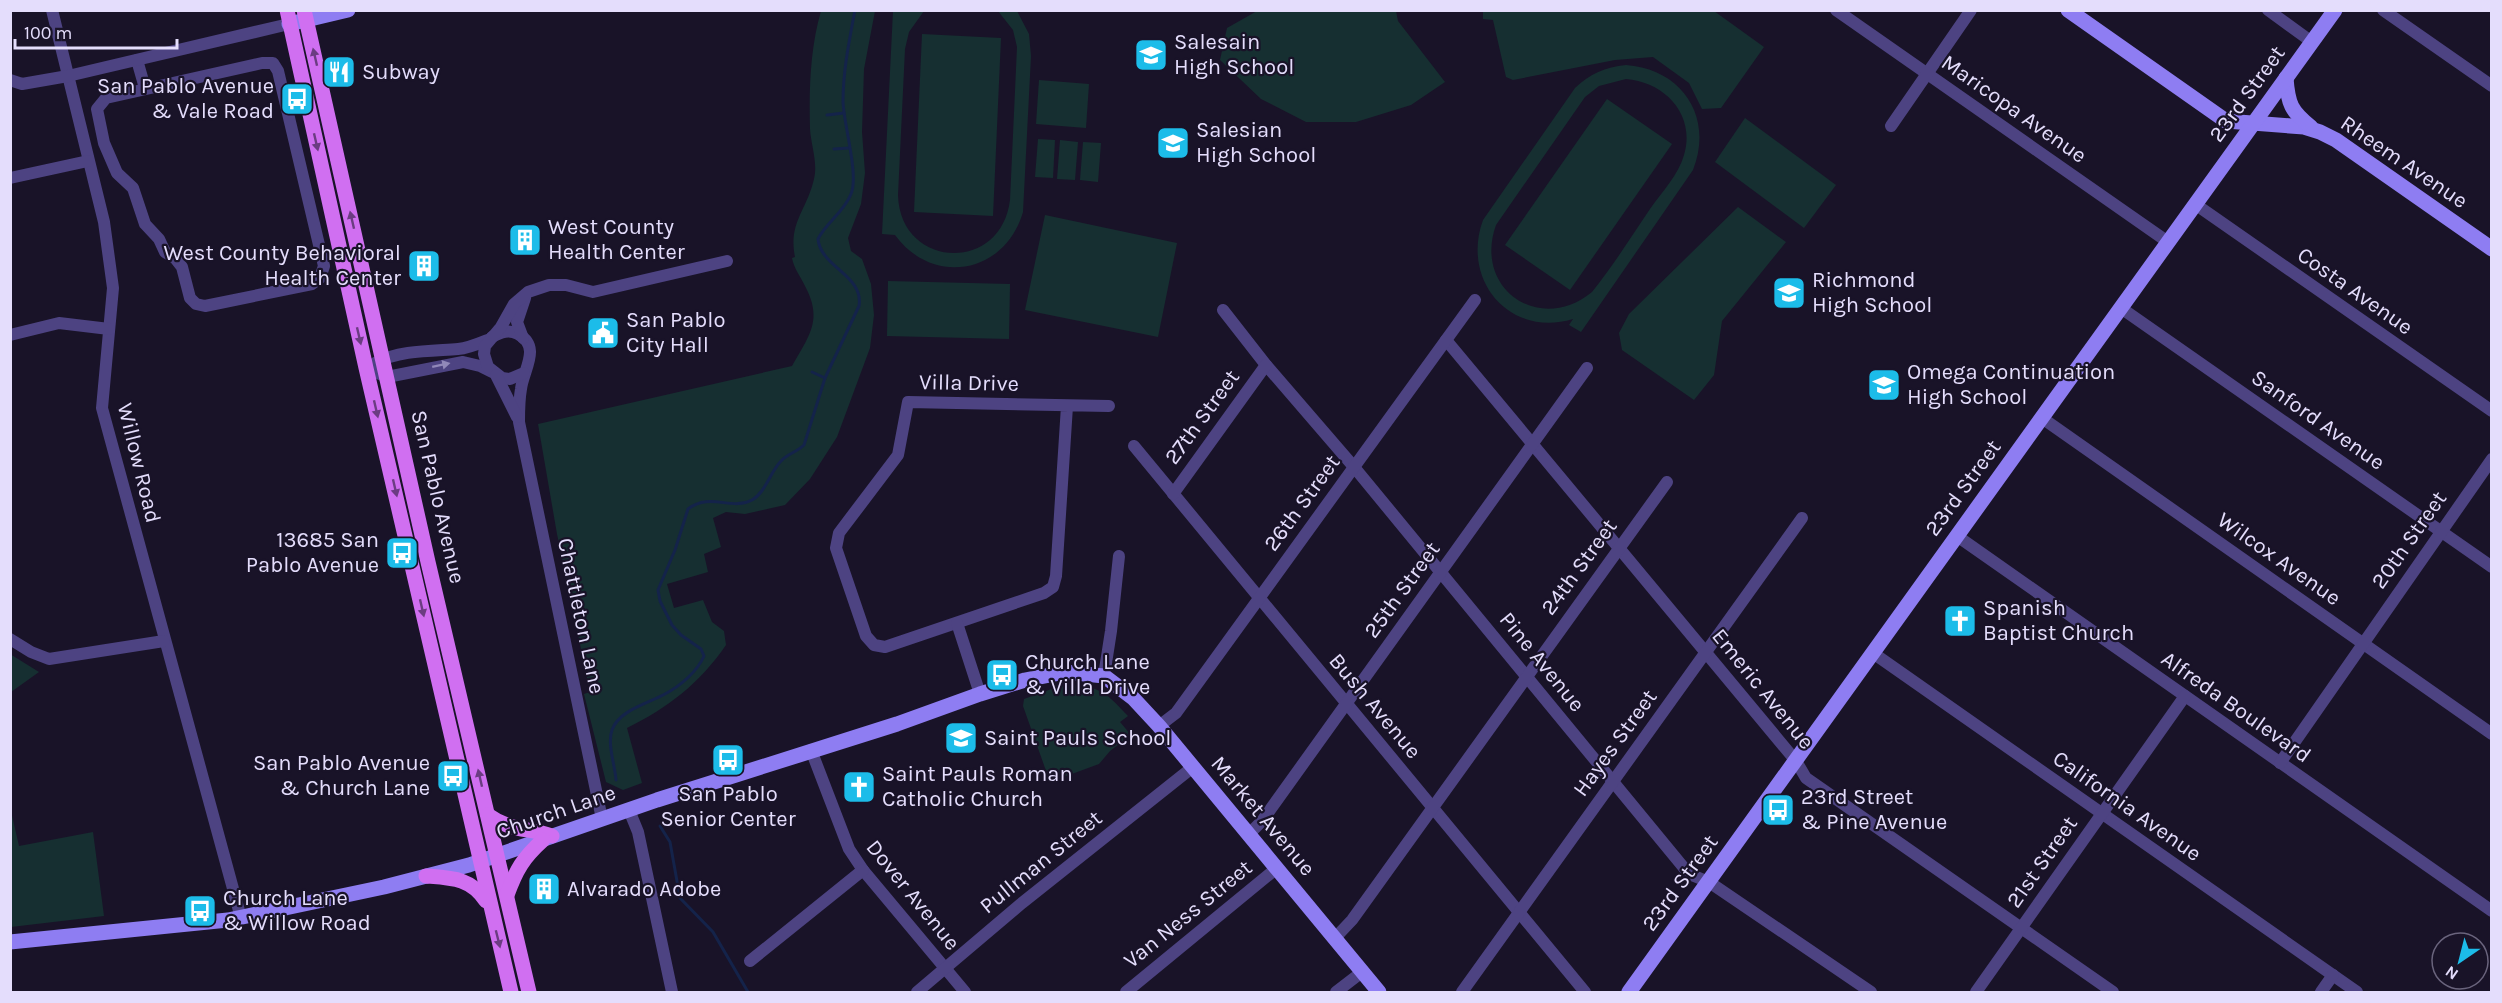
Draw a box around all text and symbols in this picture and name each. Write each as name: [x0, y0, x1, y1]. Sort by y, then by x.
scale bar: [15, 12, 177, 50]
text: 100 m: [24, 22, 72, 44]
place label: Salesain High School: [1174, 29, 1294, 80]
school or university icon: Salesain High School: [1133, 37, 1169, 73]
street label: 23rd Street: [2203, 41, 2291, 147]
one-way arrow: [309, 48, 319, 66]
street label: Maricopa Avenue: [1936, 49, 2092, 169]
restaurant icon: Subway: [321, 54, 357, 90]
place label: Subway: [362, 59, 440, 85]
place label: San Pablo Avenue & Vale Road: [97, 73, 274, 124]
bus stop icon: San Pablo Avenue & Vale Road: [279, 81, 315, 117]
street label: Rheem Avenue: [2336, 110, 2472, 214]
place label: Salesian High School: [1196, 117, 1316, 168]
school or university icon: Salesian High School: [1155, 125, 1191, 161]
one-way arrow: [312, 133, 321, 152]
one-way arrow: [347, 210, 356, 229]
place label: West County Health Center: [548, 214, 685, 265]
building icon: West County Health Center: [507, 222, 543, 258]
place label: West County Behavioral Health Center: [164, 240, 401, 291]
street label: Costa Avenue: [2292, 242, 2418, 340]
building icon: West County Behavioral Health Center: [406, 248, 442, 284]
place label: Richmond High School: [1812, 267, 1932, 318]
school or university icon: Richmond High School: [1771, 275, 1807, 311]
place label: San Pablo City Hall: [626, 307, 725, 358]
public building icon: San Pablo City Hall: [585, 315, 621, 351]
one-way arrow: [355, 327, 364, 346]
place label: Omega Continuation High School: [1907, 359, 2115, 410]
one-way arrow: [432, 360, 450, 370]
street label: Sanford Avenue: [2246, 364, 2390, 476]
street label: 27th Street: [1159, 365, 1245, 469]
school or university icon: Omega Continuation High School: [1866, 367, 1902, 403]
street label: Villa Drive: [919, 369, 1019, 397]
street label: Willow Road: [112, 400, 166, 526]
one-way arrow: [372, 400, 382, 419]
street label: San Pablo Avenue: [405, 408, 471, 586]
street label: 23rd Street: [1919, 435, 2007, 541]
street label: 26th Street: [1258, 450, 1346, 556]
one-way arrow: [391, 479, 400, 498]
street label: 20th Street: [2366, 486, 2452, 594]
street label: Wilcox Avenue: [2212, 507, 2346, 611]
street label: 24th Street: [1536, 514, 1622, 620]
place label: 13685 San Pablo Avenue: [246, 527, 379, 578]
bus stop icon: 13685 San Pablo Avenue: [384, 535, 420, 571]
street label: Chattleton Lane: [552, 536, 610, 696]
street label: 25th Street: [1358, 537, 1446, 643]
place label: Spanish Baptist Church: [1983, 595, 2134, 646]
one-way arrow: [417, 599, 427, 618]
church icon: Spanish Baptist Church: [1942, 603, 1978, 639]
street label: Pine Avenue: [1494, 607, 1590, 717]
street label: Emeric Avenue: [1706, 623, 1820, 755]
street label: Alfreda Boulevard: [2156, 646, 2316, 768]
street label: Bush Avenue: [1323, 648, 1427, 764]
place label: Church Lane & Villa Drive: [1025, 649, 1150, 700]
bus stop icon: Church Lane & Villa Drive: [984, 657, 1020, 693]
street label: Hayes Street: [1568, 685, 1662, 801]
school or university icon: Saint Pauls School: [943, 720, 979, 756]
place label: Saint Pauls School: [984, 725, 1171, 751]
bus stop icon: San Pablo Senior Center: [710, 742, 746, 778]
street label: California Avenue: [2048, 745, 2206, 867]
place label: San Pablo Avenue & Church Lane: [253, 750, 430, 801]
street label: Market Avenue: [1205, 751, 1321, 881]
bus stop icon: San Pablo Avenue & Church Lane: [435, 758, 471, 794]
place label: Saint Pauls Roman Catholic Church: [882, 761, 1073, 812]
one-way arrow: [475, 769, 484, 788]
church icon: Saint Pauls Roman Catholic Church: [841, 769, 877, 805]
street label: Church Lane: [493, 779, 619, 845]
place label: San Pablo Senior Center: [660, 781, 796, 832]
place label: 23rd Street & Pine Avenue: [1801, 784, 1947, 835]
bus stop icon: 23rd Street & Pine Avenue: [1760, 792, 1796, 828]
street label: Pullman Street: [975, 805, 1107, 919]
street label: 21st Street: [2001, 811, 2083, 913]
street label: 23rd Street: [1636, 830, 1724, 936]
street label: Dover Avenue: [861, 835, 965, 955]
street label: Van Ness Street: [1119, 854, 1257, 974]
building icon: Alvarado Adobe: [526, 871, 562, 907]
place label: Alvarado Adobe: [567, 876, 721, 902]
place label: Church Lane & Willow Road: [223, 885, 371, 936]
bus stop icon: Church Lane & Willow Road: [182, 893, 218, 929]
one-way arrow: [494, 930, 504, 949]
north arrow: [2430, 931, 2490, 991]
text: N: [2442, 962, 2462, 984]

